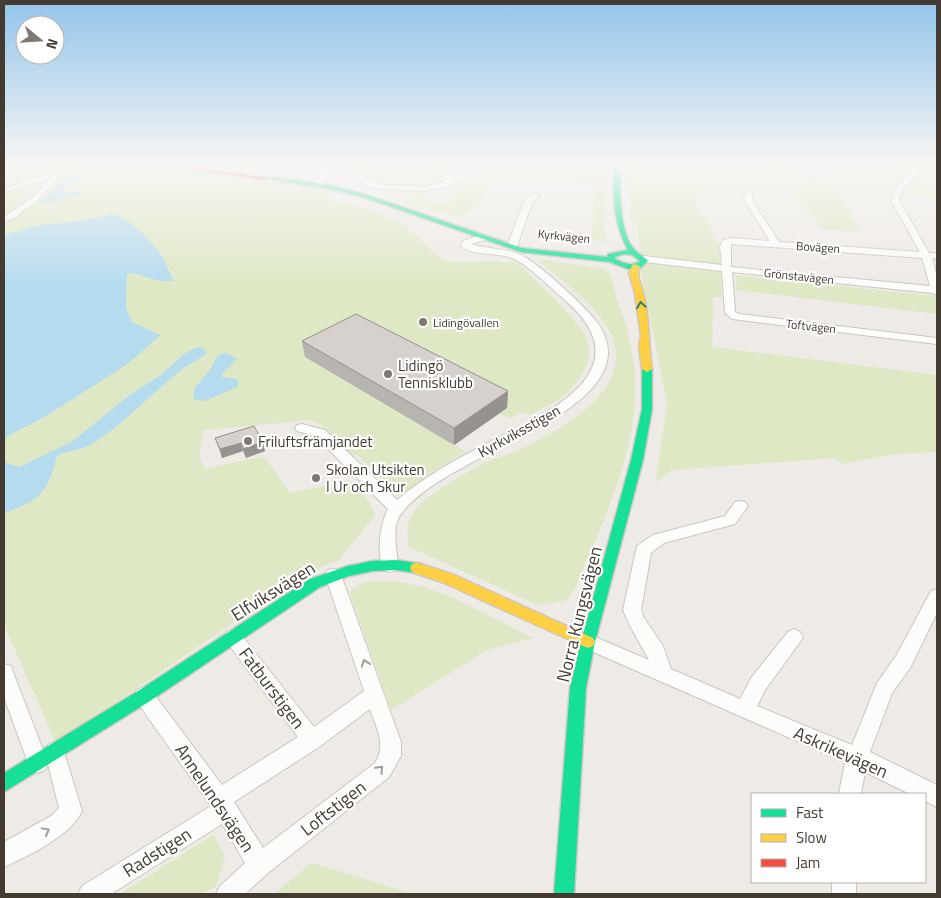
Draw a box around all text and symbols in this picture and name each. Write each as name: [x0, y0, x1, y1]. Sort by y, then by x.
north arrow: [15, 15, 65, 65]
text: N: [41, 36, 64, 52]
street label: Kyrkvägen: [537, 224, 591, 248]
street label: Bovägen: [795, 236, 841, 258]
street label: Grönstavägen: [763, 263, 835, 289]
one-way arrow: [637, 301, 647, 309]
place label: Lidingövallen: [433, 313, 499, 332]
street label: Toftvägen: [785, 314, 837, 338]
marker: Lidingövallen: [417, 316, 429, 328]
place label: Lidingö Tennisklubb: [398, 354, 473, 394]
marker: Lidingö Tennisklubb: [382, 368, 394, 380]
street label: Kyrkviksstigen: [473, 399, 565, 463]
place label: Friluftsfrämjandet: [258, 430, 373, 453]
marker: Friluftsfrämjandet: [242, 435, 254, 447]
place label: Skolan Utsikten I Ur och Skur: [326, 458, 425, 498]
marker: Skolan Utsikten I Ur och Skur: [310, 472, 322, 484]
street label: Norra Kungsvägen: [549, 543, 609, 685]
street label: Elfviksvägen: [226, 554, 320, 628]
street label: Fatburstigen: [232, 641, 312, 735]
one-way arrow: [361, 659, 371, 668]
street label: Askrikevägen: [789, 719, 893, 785]
street label: Annelundsvägen: [169, 738, 261, 858]
one-way arrow: [374, 766, 383, 775]
street label: Loftstigen: [294, 774, 372, 842]
legend: [751, 793, 926, 883]
text: Fast: [796, 801, 824, 824]
street label: Radstigen: [118, 820, 196, 884]
text: Slow: [796, 826, 827, 849]
one-way arrow: [41, 827, 50, 837]
text: Jam: [796, 851, 820, 874]

